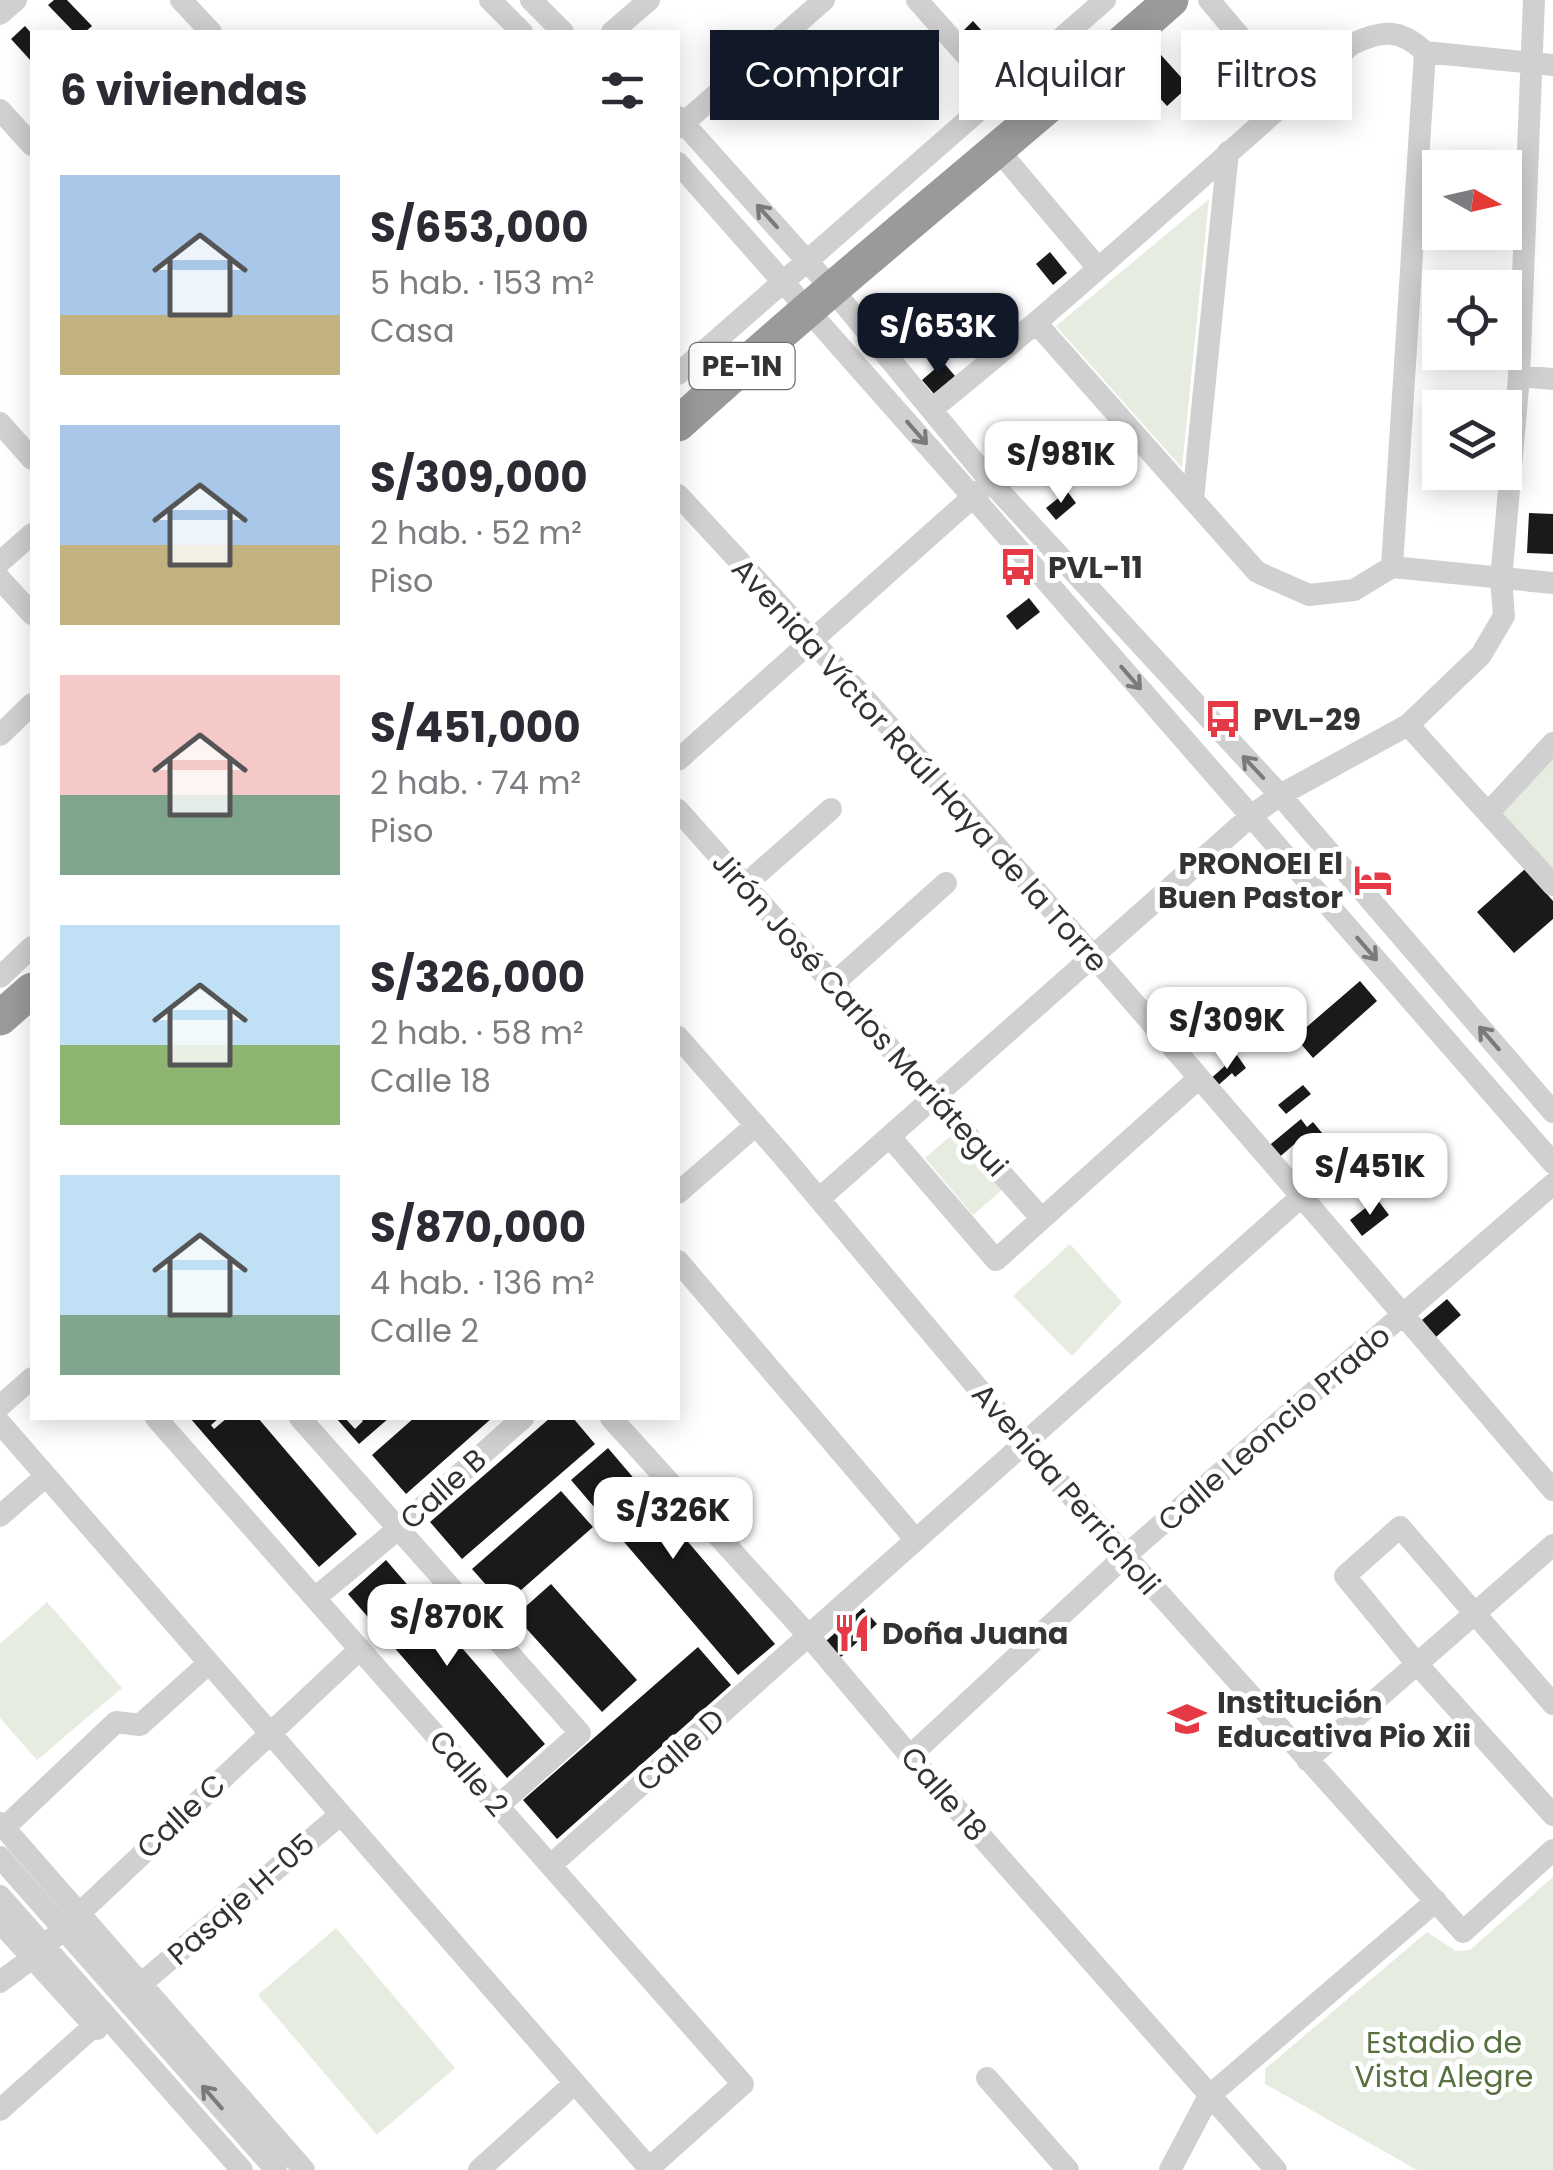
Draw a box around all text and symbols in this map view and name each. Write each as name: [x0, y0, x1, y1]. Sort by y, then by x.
chip: Comprar: [710, 30, 939, 120]
chip: Alquilar: [959, 30, 1161, 120]
chip: Filtros: [1181, 30, 1352, 120]
text: 6 viviendas: [60, 61, 308, 120]
icon: filters: [595, 63, 650, 118]
north arrow: [1422, 150, 1522, 250]
map controls: [1422, 150, 1522, 490]
text: S/653,000: [370, 198, 589, 257]
one-way arrow: [756, 204, 779, 229]
icon: home: [140, 215, 260, 335]
text: 5 hab. · 153 m²: [370, 260, 594, 305]
button: locate: [1422, 270, 1522, 370]
pin: S/653K: [857, 293, 1019, 378]
text: S/653K: [879, 303, 997, 348]
text: Casa: [370, 308, 455, 353]
road number: PE-1N: [690, 343, 794, 389]
button: layers: [1422, 390, 1522, 490]
one-way arrow: [906, 420, 929, 445]
pin: S/981K: [980, 421, 1142, 506]
text: S/981K: [1007, 431, 1115, 476]
text: S/309,000: [370, 448, 588, 507]
icon: home: [140, 465, 260, 585]
text: 2 hab. · 52 m²: [370, 510, 582, 555]
bus stop icon: PVL-11: [997, 546, 1039, 588]
place label: PVL-11: [1048, 546, 1143, 589]
street label: Avenida Víctor Raúl Haya de la Torre: [722, 548, 1118, 982]
text: Piso: [370, 558, 434, 603]
one-way arrow: [1119, 665, 1142, 690]
text: S/451,000: [370, 698, 581, 757]
bus stop icon: PVL-29: [1202, 698, 1244, 740]
place label: PVL-29: [1253, 698, 1361, 741]
icon: home: [140, 715, 260, 835]
one-way arrow: [1241, 755, 1265, 779]
text: 2 hab. · 74 m²: [370, 760, 581, 805]
text: Piso: [370, 808, 434, 853]
street label: Jirón José Carlos Mariátegui: [702, 842, 1018, 1186]
place label: PRONOEI El Buen Pastor: [1158, 842, 1343, 919]
hotel icon: PRONOEI El Buen Pastor: [1352, 859, 1394, 901]
one-way arrow: [1356, 936, 1378, 962]
text: S/326,000: [370, 948, 585, 1007]
icon: home: [140, 965, 260, 1085]
pin: S/309K: [1146, 987, 1308, 1072]
text: S/309K: [1169, 997, 1285, 1042]
text: 2 hab. · 58 m²: [370, 1010, 584, 1055]
one-way arrow: [1478, 1026, 1501, 1051]
text: Calle 18: [370, 1058, 491, 1103]
pin: S/451K: [1289, 1133, 1451, 1218]
text: S/451K: [1315, 1143, 1425, 1188]
text: S/870,000: [370, 1198, 586, 1257]
icon: home: [140, 1215, 260, 1335]
text: 4 hab. · 136 m²: [370, 1260, 594, 1305]
text: Calle 2: [370, 1308, 479, 1353]
street label: Calle Leoncio Prado: [1148, 1315, 1400, 1541]
street label: Avenida Perricholi: [962, 1374, 1170, 1604]
street label: Calle B: [390, 1438, 496, 1540]
pin: S/326K: [592, 1477, 754, 1562]
text: S/326K: [616, 1487, 730, 1532]
pin: S/870K: [366, 1584, 528, 1669]
text: S/870K: [389, 1594, 505, 1639]
restaurant icon: Doña Juana: [831, 1612, 873, 1654]
place label: Doña Juana: [882, 1612, 1068, 1655]
place label: Institución Educativa Pio Xii: [1217, 1681, 1471, 1758]
school or university icon: Institución Educativa Pio Xii: [1166, 1698, 1208, 1740]
street label: Calle D: [626, 1699, 734, 1801]
street label: Calle 2: [419, 1720, 519, 1826]
street label: Calle 18: [891, 1737, 997, 1851]
street label: Calle C: [127, 1763, 235, 1869]
street label: Pasaje H-05: [158, 1823, 324, 1975]
park label: Estadio de Vista Alegre: [1355, 2021, 1533, 2098]
one-way arrow: [200, 2085, 223, 2110]

